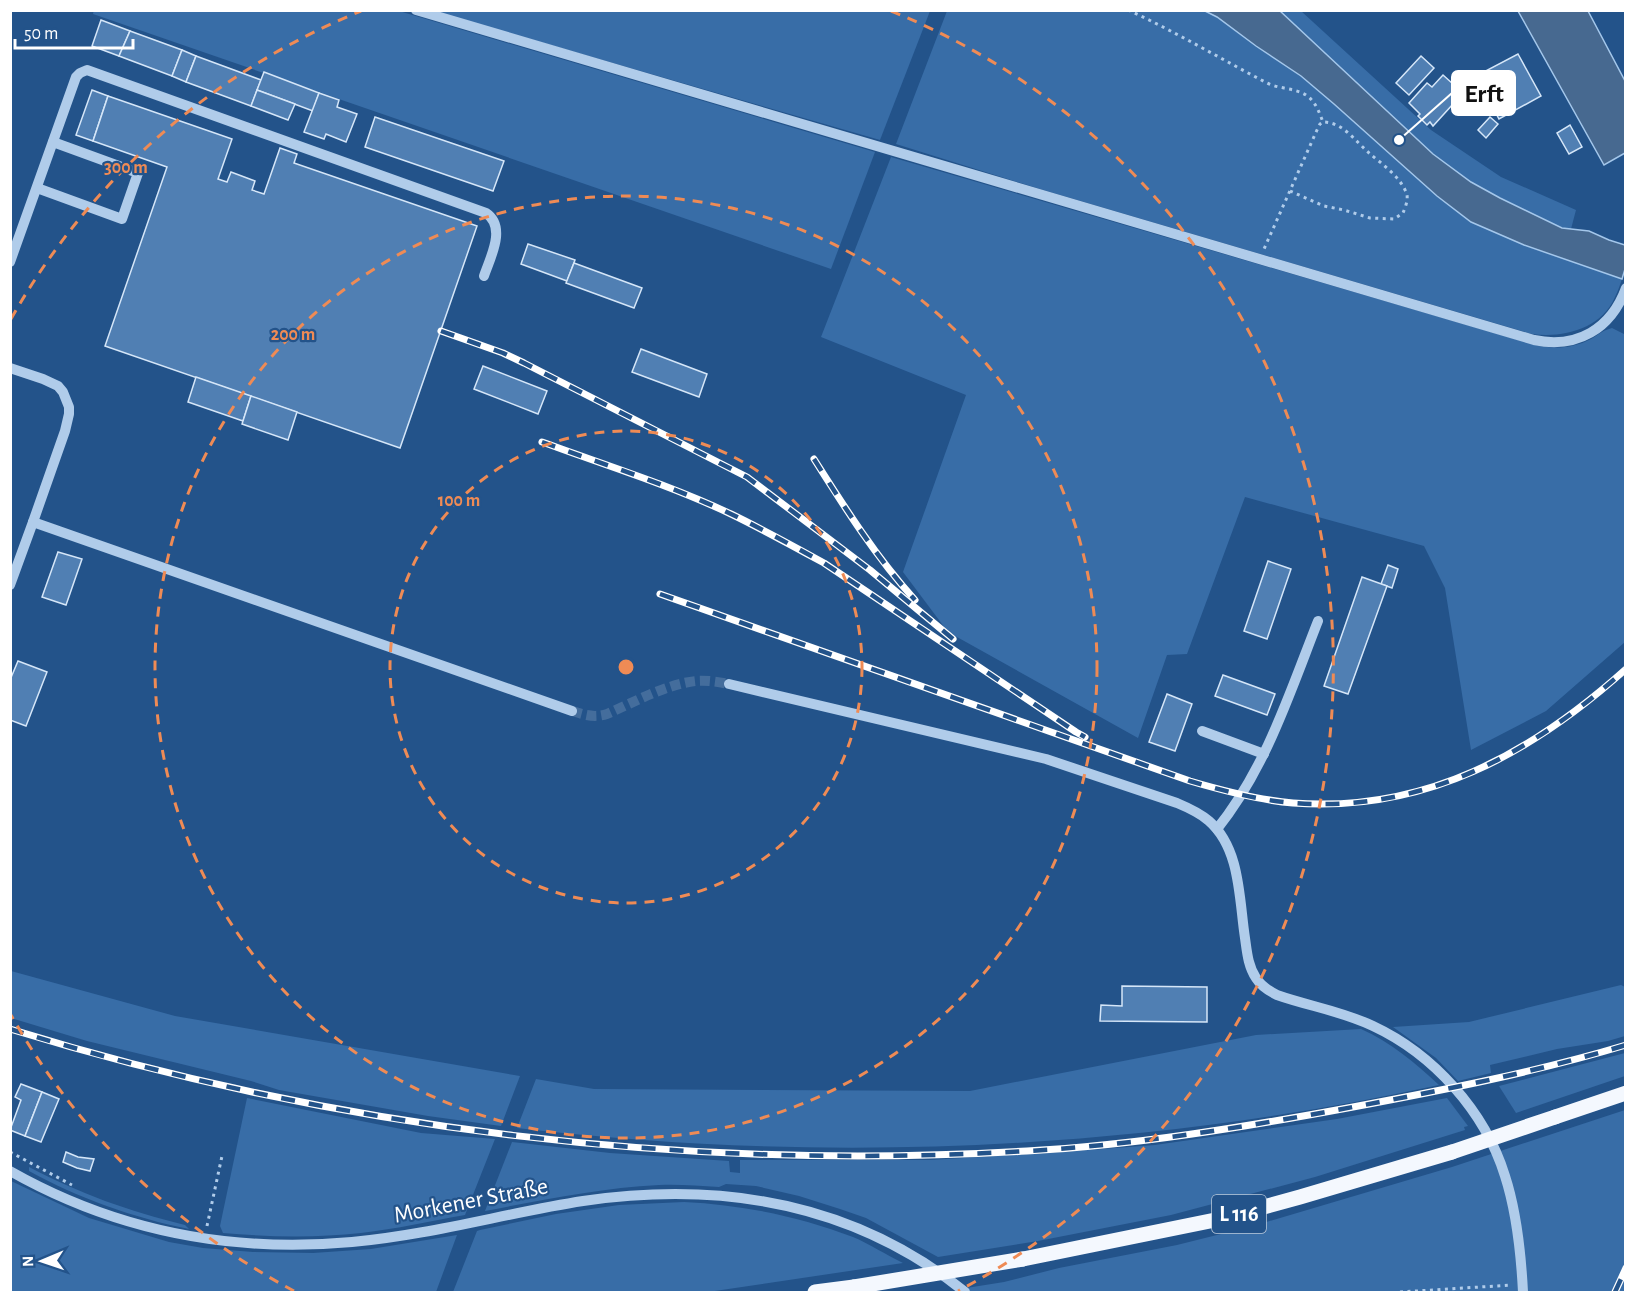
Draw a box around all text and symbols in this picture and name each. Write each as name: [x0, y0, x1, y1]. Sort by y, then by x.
scale bar: [15, 12, 134, 50]
text: 50 m: [24, 25, 58, 43]
callout: Erft: [1452, 71, 1515, 115]
text: Erft: [1464, 81, 1504, 107]
text: 300 m: [104, 159, 148, 177]
text: 200 m: [271, 326, 315, 344]
text: 100 m: [438, 492, 480, 510]
centre of rings: [616, 657, 636, 677]
street label: Morkener Straße: [392, 1174, 550, 1228]
road number: L 116: [1212, 1195, 1266, 1233]
north arrow: [12, 1231, 72, 1291]
text: N: [20, 1256, 36, 1267]

